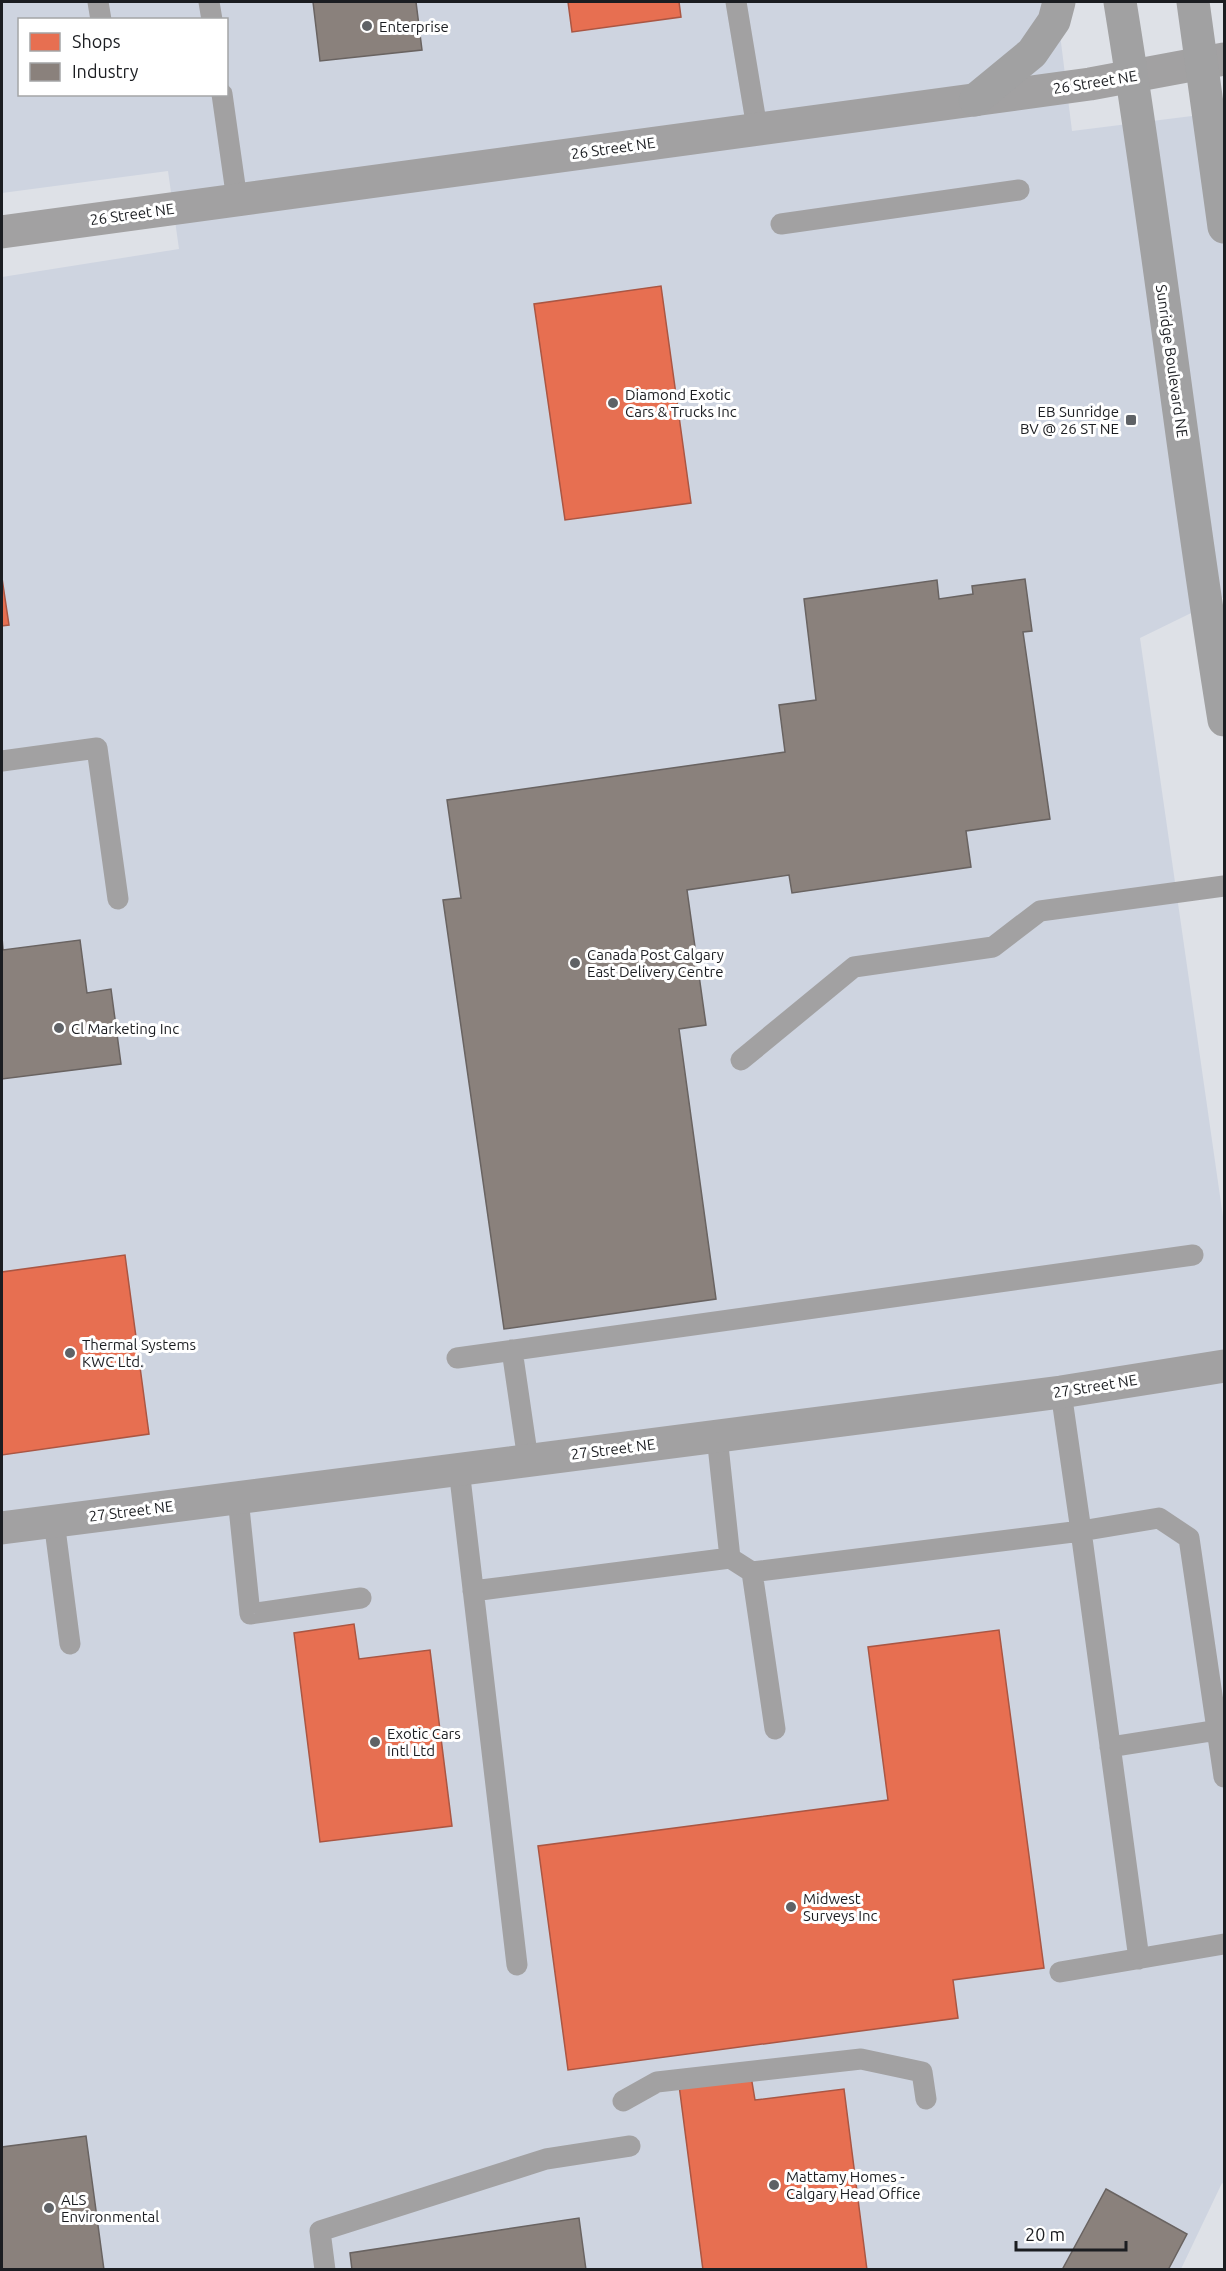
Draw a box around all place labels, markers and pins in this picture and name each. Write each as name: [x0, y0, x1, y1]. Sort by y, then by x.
place label: Enterprise: [379, 18, 449, 35]
marker: Enterprise: [360, 19, 374, 33]
place label: Diamond Exotic Cars & Trucks Inc: [625, 386, 737, 420]
marker: Diamond Exotic Cars & Trucks Inc: [606, 396, 620, 410]
place label: EB Sunridge BV @ 26 ST NE: [1020, 403, 1119, 437]
marker: EB Sunridge BV @ 26 ST NE: [1124, 413, 1138, 427]
place label: Canada Post Calgary East Delivery Centre: [587, 946, 724, 980]
marker: Canada Post Calgary East Delivery Centre: [568, 956, 582, 970]
place label: Cl Marketing Inc: [71, 1020, 179, 1037]
marker: Cl Marketing Inc: [52, 1021, 66, 1035]
place label: Thermal Systems KWC Ltd.: [82, 1336, 196, 1370]
marker: Thermal Systems KWC Ltd.: [63, 1346, 77, 1360]
place label: Exotic Cars Intl Ltd: [387, 1725, 461, 1759]
marker: Exotic Cars Intl Ltd: [368, 1735, 382, 1749]
place label: Midwest Surveys Inc: [803, 1890, 878, 1924]
marker: Midwest Surveys Inc: [784, 1900, 798, 1914]
place label: Mattamy Homes - Calgary Head Office: [786, 2168, 920, 2202]
marker: Mattamy Homes - Calgary Head Office: [767, 2178, 781, 2192]
place label: ALS Environmental: [61, 2191, 159, 2225]
marker: ALS Environmental: [42, 2201, 56, 2215]

